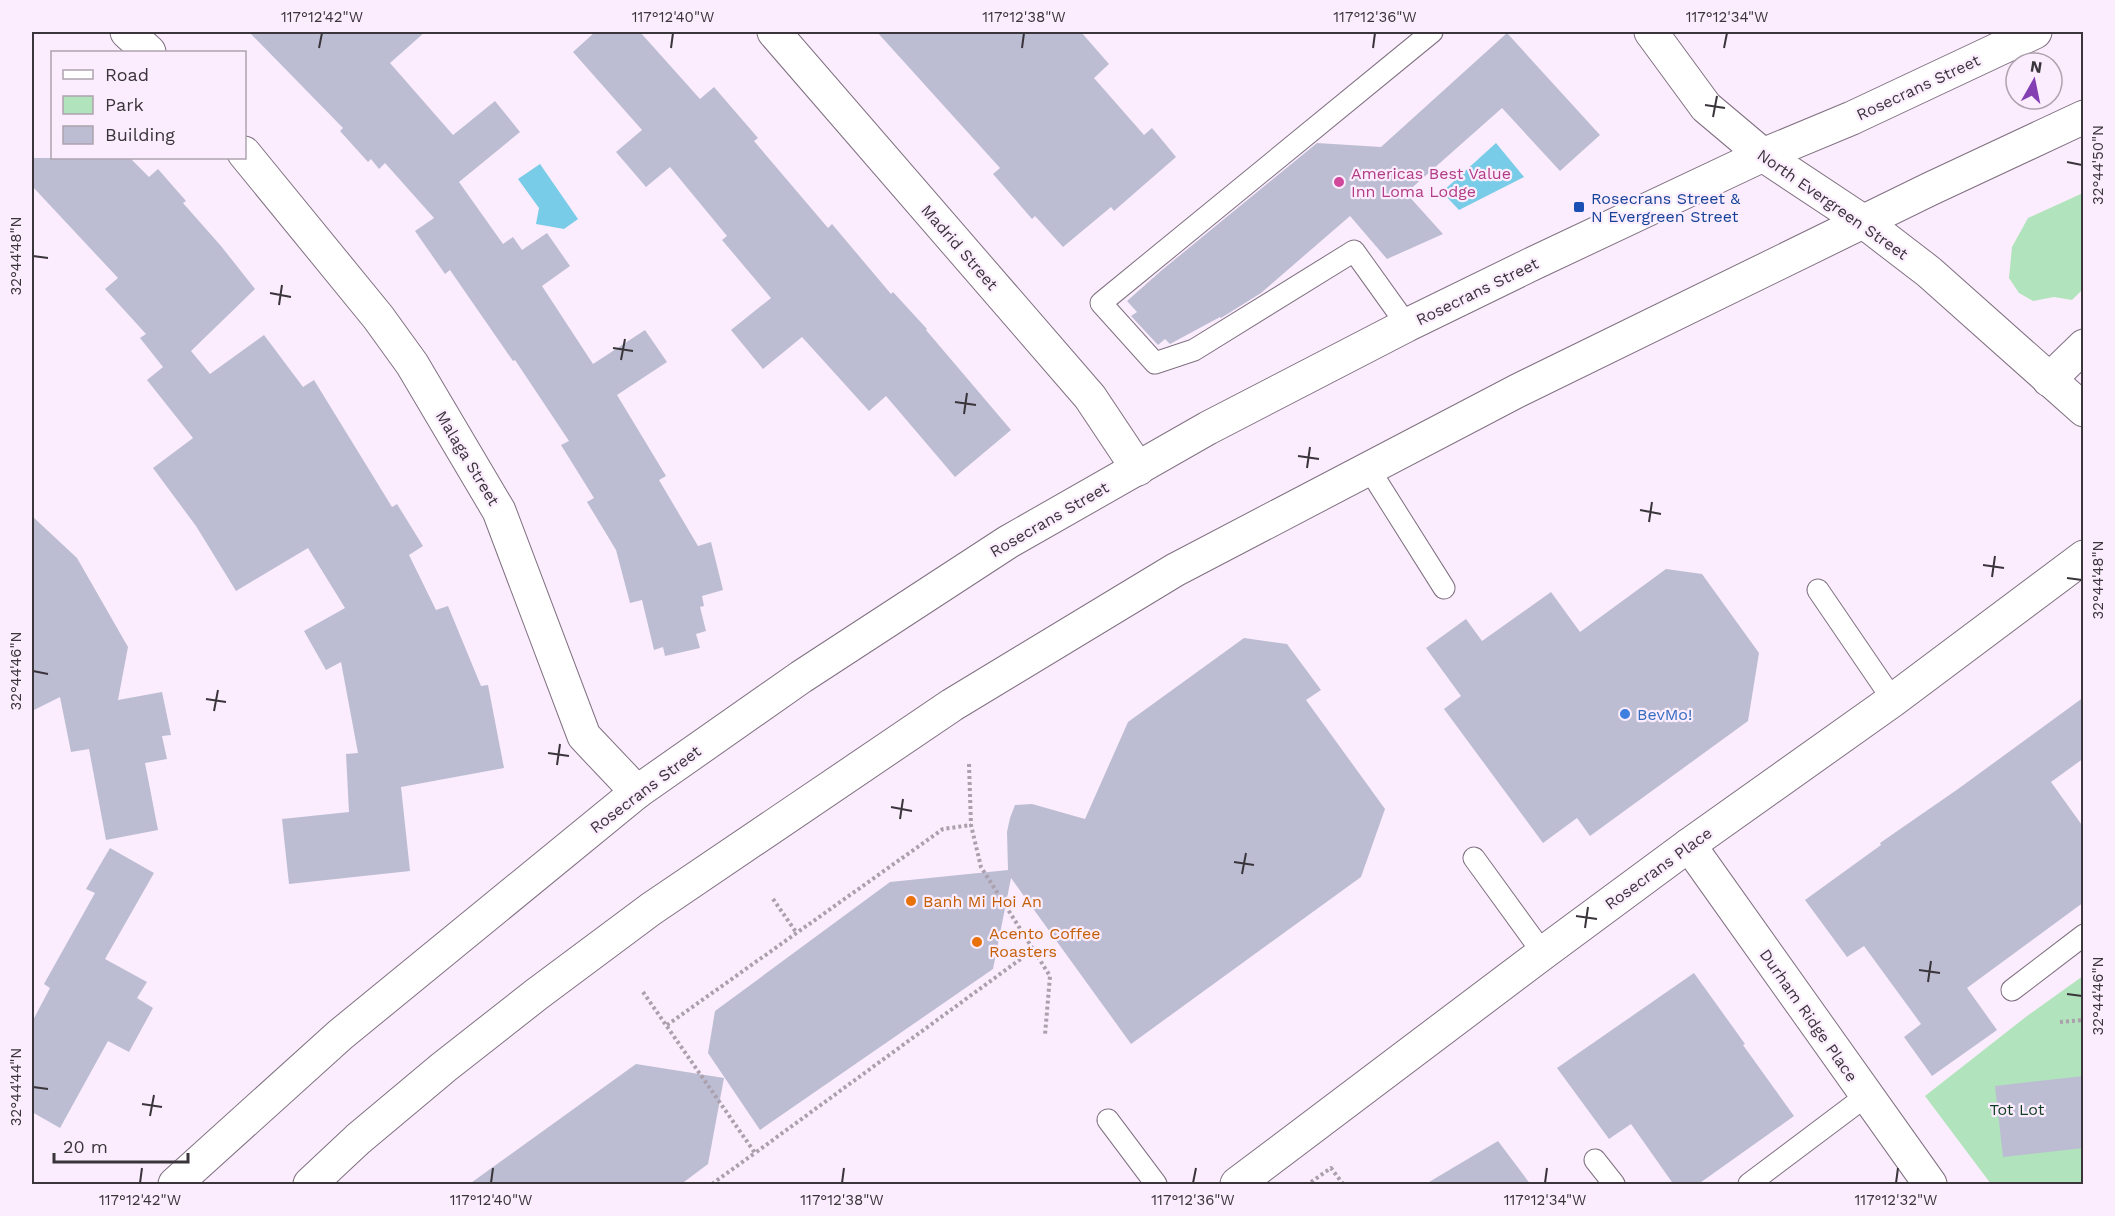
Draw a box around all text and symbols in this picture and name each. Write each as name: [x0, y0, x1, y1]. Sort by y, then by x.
text: 117°12'42"W: [281, 8, 363, 26]
text: 117°12'40"W: [632, 8, 714, 26]
text: 117°12'38"W: [982, 8, 1066, 26]
text: 117°12'36"W: [1333, 8, 1417, 26]
text: 117°12'34"W: [1686, 8, 1768, 26]
street label: Rosecrans Street: [1854, 50, 1983, 124]
legend: [51, 51, 246, 159]
north arrow: [2004, 51, 2064, 111]
text: N: [2029, 56, 2044, 77]
text: Road: [105, 64, 149, 85]
text: Park: [105, 94, 144, 115]
text: Building: [105, 124, 175, 145]
text: 32°44'50"N: [2089, 125, 2107, 205]
street label: North Evergreen Street: [1754, 145, 1912, 264]
place label: Americas Best Value Inn Loma Lodge: [1351, 164, 1511, 201]
marker: Americas Best Value Inn Loma Lodge: [1332, 175, 1346, 189]
place label: Rosecrans Street & N Evergreen Street: [1591, 189, 1741, 226]
marker: Rosecrans Street & N Evergreen Street: [1572, 200, 1586, 214]
street label: Madrid Street: [917, 201, 1002, 294]
text: 32°44'48"N: [7, 216, 25, 296]
street label: Rosecrans Street: [1413, 253, 1542, 329]
street label: Malaga Street: [432, 407, 504, 509]
street label: Rosecrans Street: [987, 478, 1112, 561]
text: 32°44'48"N: [2089, 540, 2107, 620]
text: 32°44'46"N: [7, 631, 25, 711]
place label: BevMo!: [1637, 705, 1692, 724]
marker: BevMo!: [1618, 707, 1632, 721]
street label: Rosecrans Street: [586, 741, 705, 837]
street label: Rosecrans Place: [1601, 823, 1716, 914]
place label: Banh Mi Hoi An: [923, 892, 1042, 911]
marker: Banh Mi Hoi An: [904, 894, 918, 908]
place label: Acento Coffee Roasters: [989, 924, 1100, 961]
marker: Acento Coffee Roasters: [970, 935, 984, 949]
street label: Durham Ridge Place: [1756, 945, 1862, 1085]
text: 32°44'46"N: [2089, 956, 2107, 1036]
text: 32°44'44"N: [7, 1048, 25, 1126]
park label: Tot Lot: [1989, 1100, 2045, 1119]
scale bar: [54, 1126, 188, 1164]
text: 20 m: [63, 1136, 108, 1157]
text: 117°12'42"W: [99, 1191, 181, 1209]
text: 117°12'40"W: [450, 1191, 532, 1209]
text: 117°12'38"W: [800, 1191, 884, 1209]
text: 117°12'36"W: [1151, 1191, 1235, 1209]
text: 117°12'34"W: [1504, 1191, 1586, 1209]
text: 117°12'32"W: [1854, 1191, 1938, 1209]

